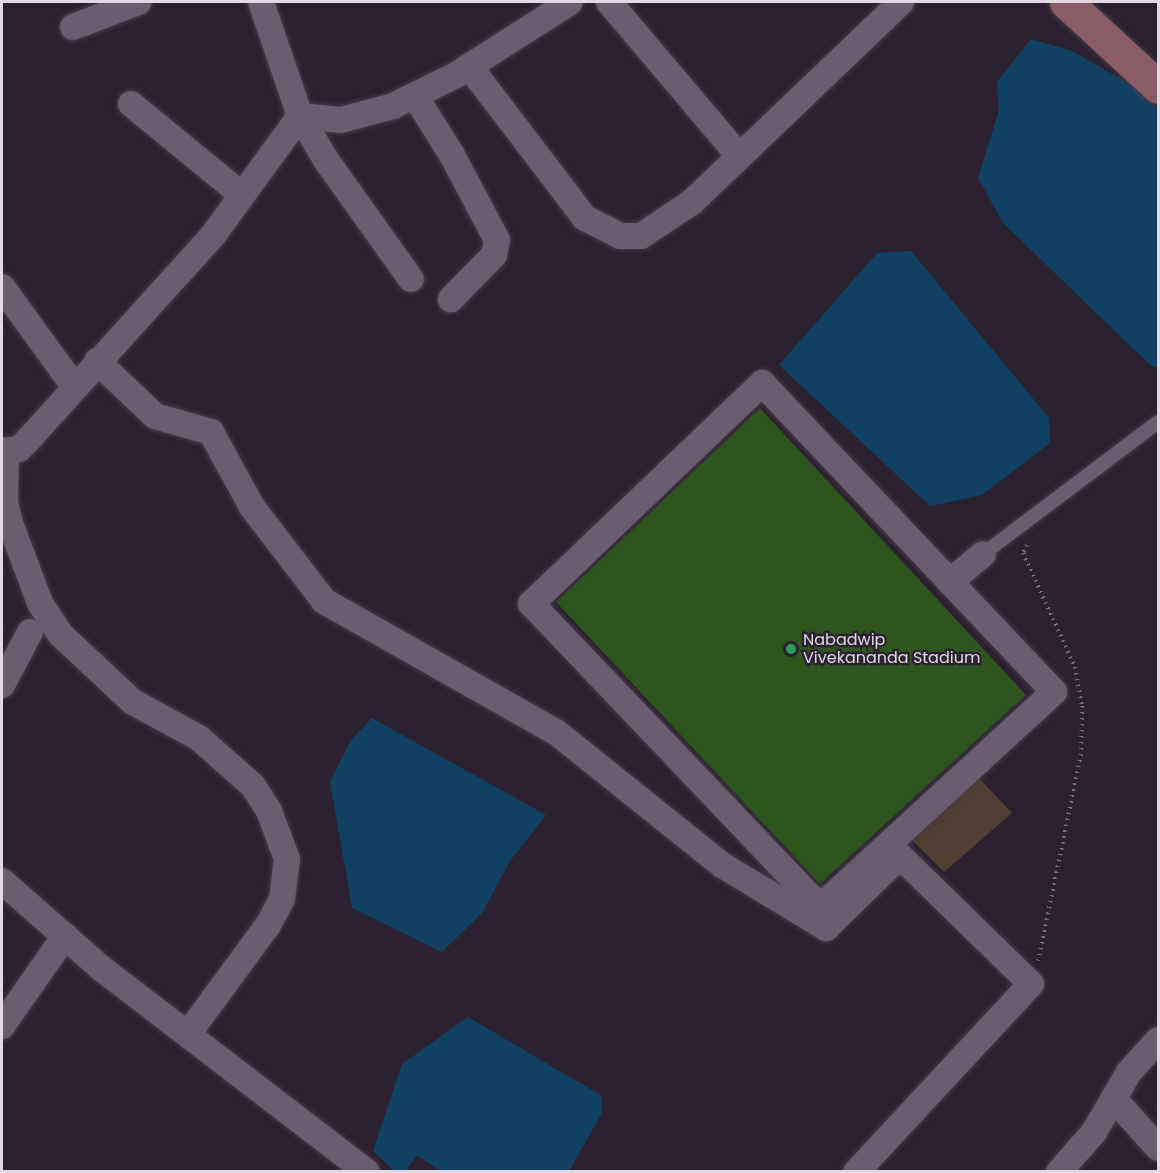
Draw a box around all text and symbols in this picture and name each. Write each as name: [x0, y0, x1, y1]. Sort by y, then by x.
place label: Nabadwip Vivekananda Stadium: [803, 630, 980, 668]
marker: Nabadwip Vivekananda Stadium: [784, 642, 798, 656]

